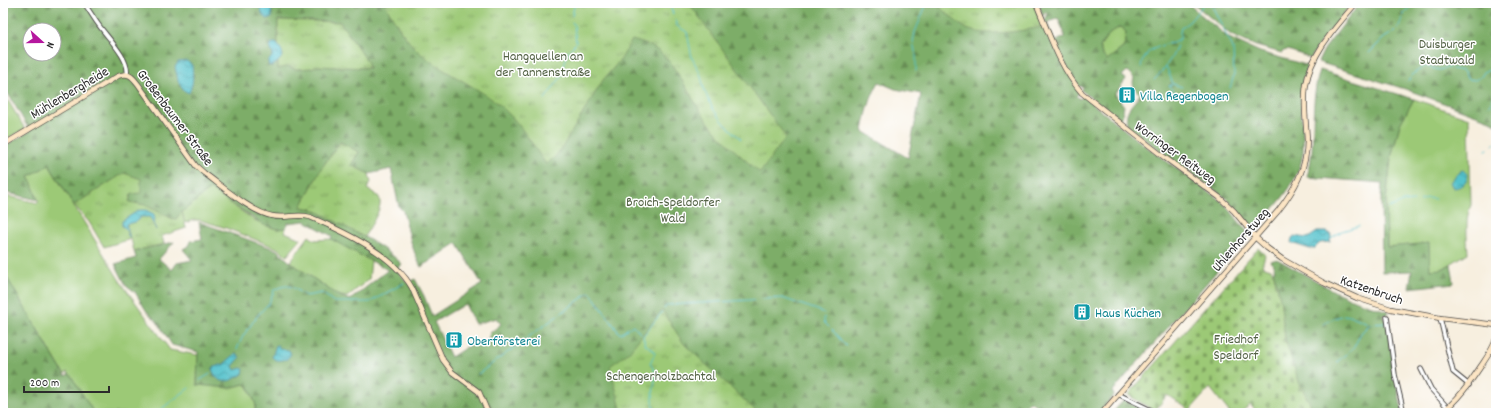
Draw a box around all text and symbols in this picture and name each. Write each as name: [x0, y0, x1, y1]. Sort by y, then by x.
north arrow: [22, 22, 62, 62]
park label: Duisburger Stadtwald: [1419, 35, 1476, 71]
text: N: [41, 39, 58, 51]
park label: Hangquellen an der Tannenstraße: [496, 47, 590, 83]
street label: Mühlenbergheide: [27, 62, 113, 125]
street label: Großenbaumer Straße: [131, 66, 217, 171]
building icon: Villa Regenbogen: [1117, 85, 1137, 105]
place label: Villa Regenbogen: [1140, 87, 1229, 107]
street label: Worringer Reitweg: [1130, 117, 1220, 190]
park label: Broich-Speldorfer Wald: [626, 193, 721, 229]
street label: Uhlenhorstweg: [1208, 204, 1275, 277]
street label: Katzenbruch: [1337, 271, 1406, 311]
building icon: Haus Küchen: [1072, 302, 1092, 322]
place label: Haus Küchen: [1095, 304, 1161, 324]
building icon: Oberförsterei: [444, 330, 464, 350]
park label: Friedhof Speldorf: [1213, 330, 1260, 366]
place label: Oberförsterei: [467, 332, 540, 352]
park label: Schengerholzbachtal: [606, 367, 716, 387]
scale bar: [24, 368, 109, 394]
text: 200 m: [30, 375, 59, 392]

